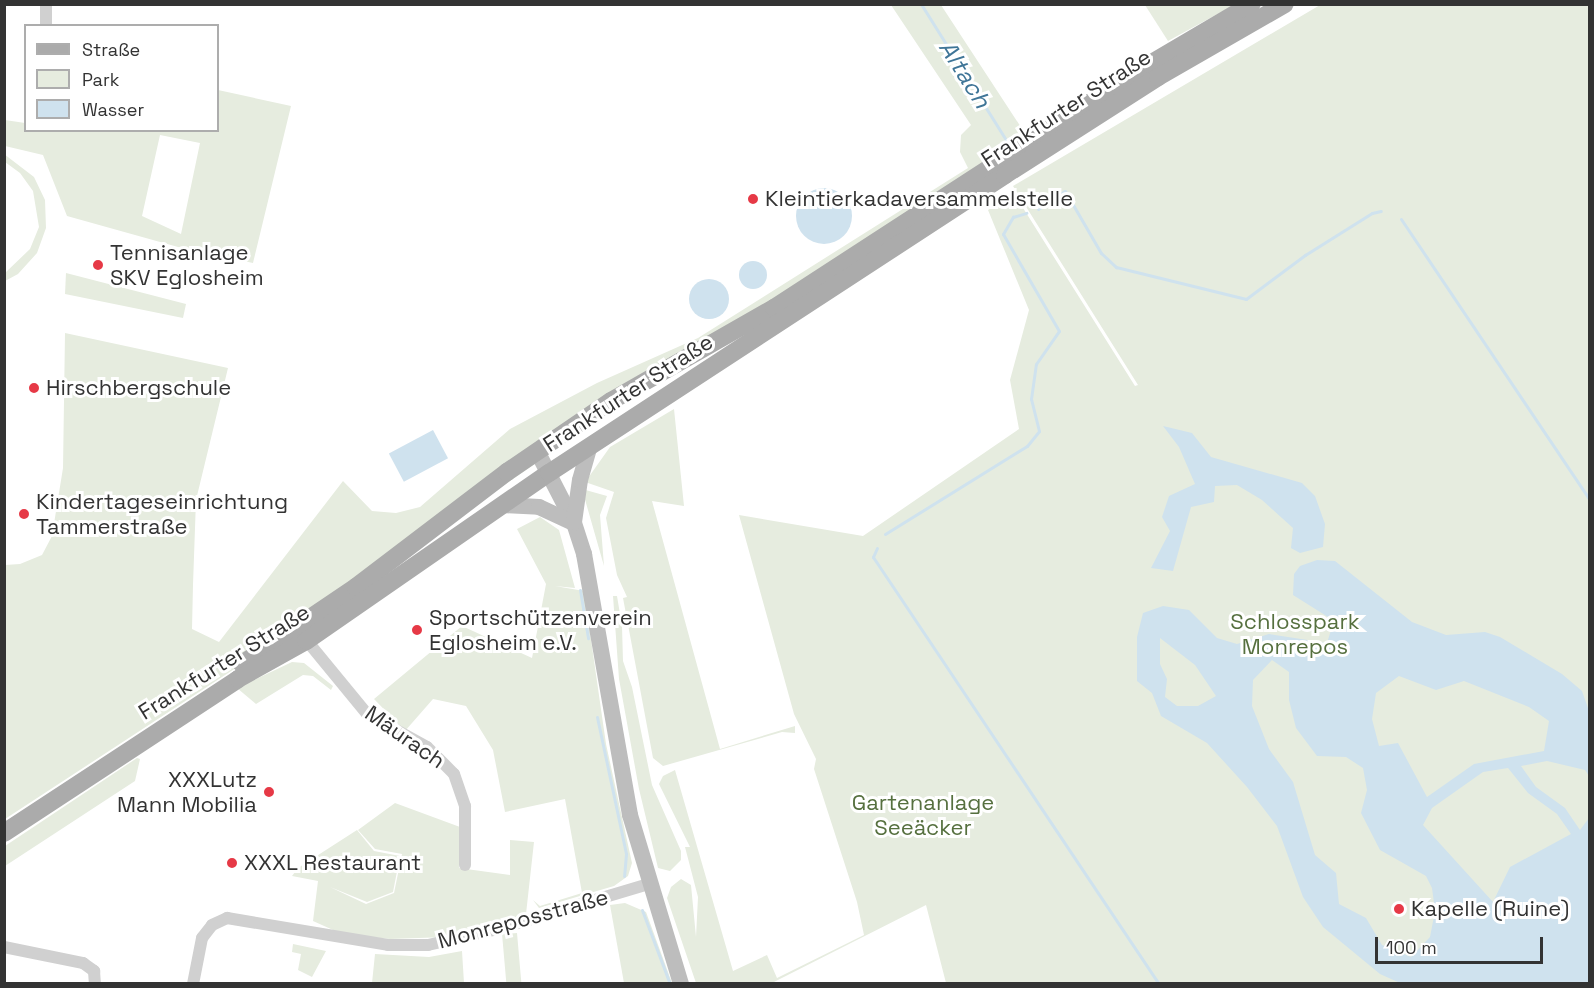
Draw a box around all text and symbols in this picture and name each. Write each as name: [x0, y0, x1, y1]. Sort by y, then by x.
legend: [24, 24, 219, 132]
water label: Altach: [933, 35, 997, 113]
text: Straße: [82, 38, 140, 61]
street label: Frankfurter Straße: [976, 43, 1156, 173]
text: Park: [82, 68, 119, 91]
text: Wasser: [82, 98, 144, 121]
place label: Kleintierkadaversammelstelle: [765, 186, 1073, 212]
marker: Kleintierkadaversammelstelle: [746, 192, 760, 206]
place label: Tennisanlage SKV Eglosheim: [110, 239, 264, 290]
marker: Tennisanlage SKV Eglosheim: [91, 258, 105, 272]
street label: Frankfurter Straße: [538, 328, 718, 458]
place label: Hirschbergschule: [46, 375, 231, 401]
marker: Hirschbergschule: [27, 381, 41, 395]
place label: Kindertageseinrichtung Tammerstraße: [36, 488, 288, 540]
marker: Kindertageseinrichtung Tammerstraße: [17, 507, 31, 521]
street label: Frankfurter Straße: [133, 599, 315, 725]
place label: Sportschützenverein Eglosheim e.V.: [429, 604, 652, 656]
park label: Schlosspark Monrepos: [1230, 608, 1360, 660]
marker: Sportschützenverein Eglosheim e.V.: [410, 623, 424, 637]
street label: Mäurach: [360, 700, 450, 774]
place label: XXXLutz Mann Mobilia: [117, 766, 257, 818]
marker: XXXLutz Mann Mobilia: [262, 785, 276, 799]
park label: Gartenanlage Seeäcker: [852, 789, 994, 840]
place label: XXXL Restaurant: [244, 850, 422, 876]
marker: XXXL Restaurant: [225, 856, 239, 870]
street label: Monreposstraße: [435, 884, 611, 954]
place label: Kapelle (Ruine): [1411, 896, 1569, 922]
marker: Kapelle (Ruine): [1392, 902, 1406, 916]
scale bar: [1378, 925, 1546, 963]
text: 100 m: [1386, 936, 1437, 959]

